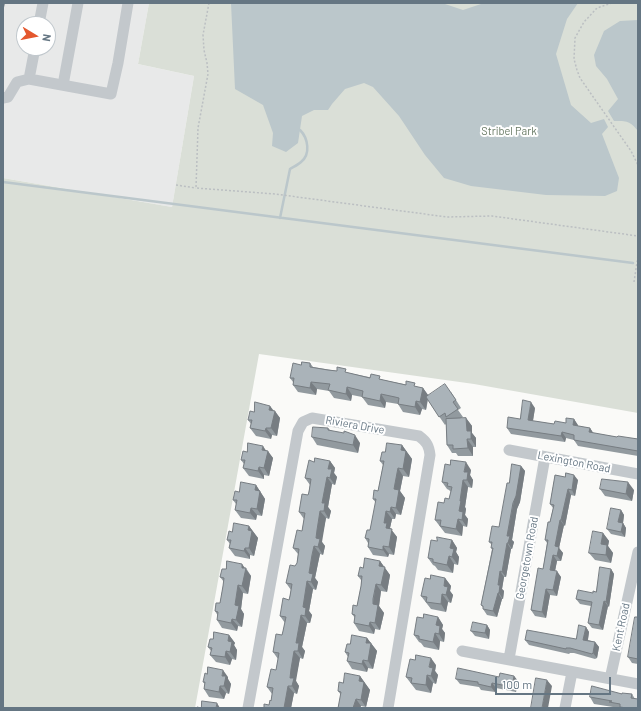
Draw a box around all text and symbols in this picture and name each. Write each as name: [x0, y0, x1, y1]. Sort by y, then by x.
north arrow: [16, 16, 56, 56]
text: N: [40, 33, 54, 43]
park label: Stribel Park: [481, 124, 537, 138]
street label: Riviera Drive: [324, 413, 386, 437]
street label: Lexington Road: [536, 448, 612, 476]
street label: Georgetown Road: [513, 515, 541, 601]
street label: Kent Road: [609, 602, 633, 652]
scale bar: [497, 669, 613, 695]
text: 100 m: [502, 677, 532, 691]

